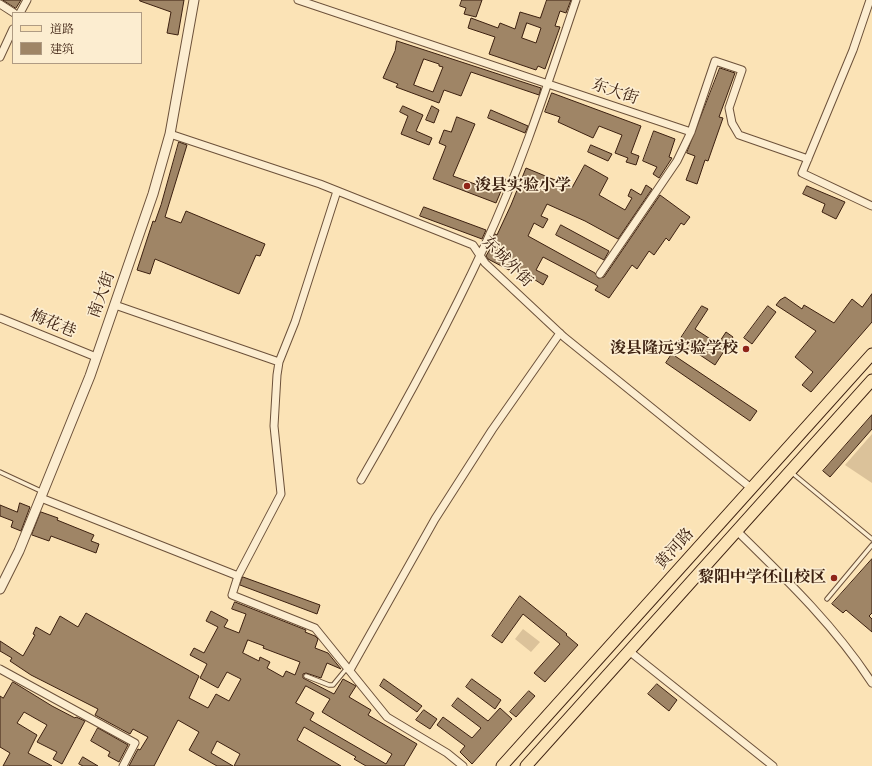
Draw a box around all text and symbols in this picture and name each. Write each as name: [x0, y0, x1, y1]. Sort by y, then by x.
legend: [12, 12, 142, 64]
text: 道路: [50, 24, 74, 36]
text: 建筑: [50, 44, 74, 56]
street label: 东大街: [589, 75, 641, 109]
place label: 浚县实验小学: [475, 176, 571, 196]
marker: 浚县实验小学: [462, 181, 472, 191]
street label: 东城外街: [478, 233, 536, 291]
street label: 南大街: [85, 269, 119, 321]
street label: 梅花巷: [27, 306, 79, 342]
place label: 浚县隆远实验学校: [610, 339, 738, 359]
marker: 浚县隆远实验学校: [741, 344, 751, 354]
street label: 黄河路: [652, 525, 698, 573]
place label: 黎阳中学伾山校区: [698, 568, 826, 588]
marker: 黎阳中学伾山校区: [829, 573, 839, 583]

